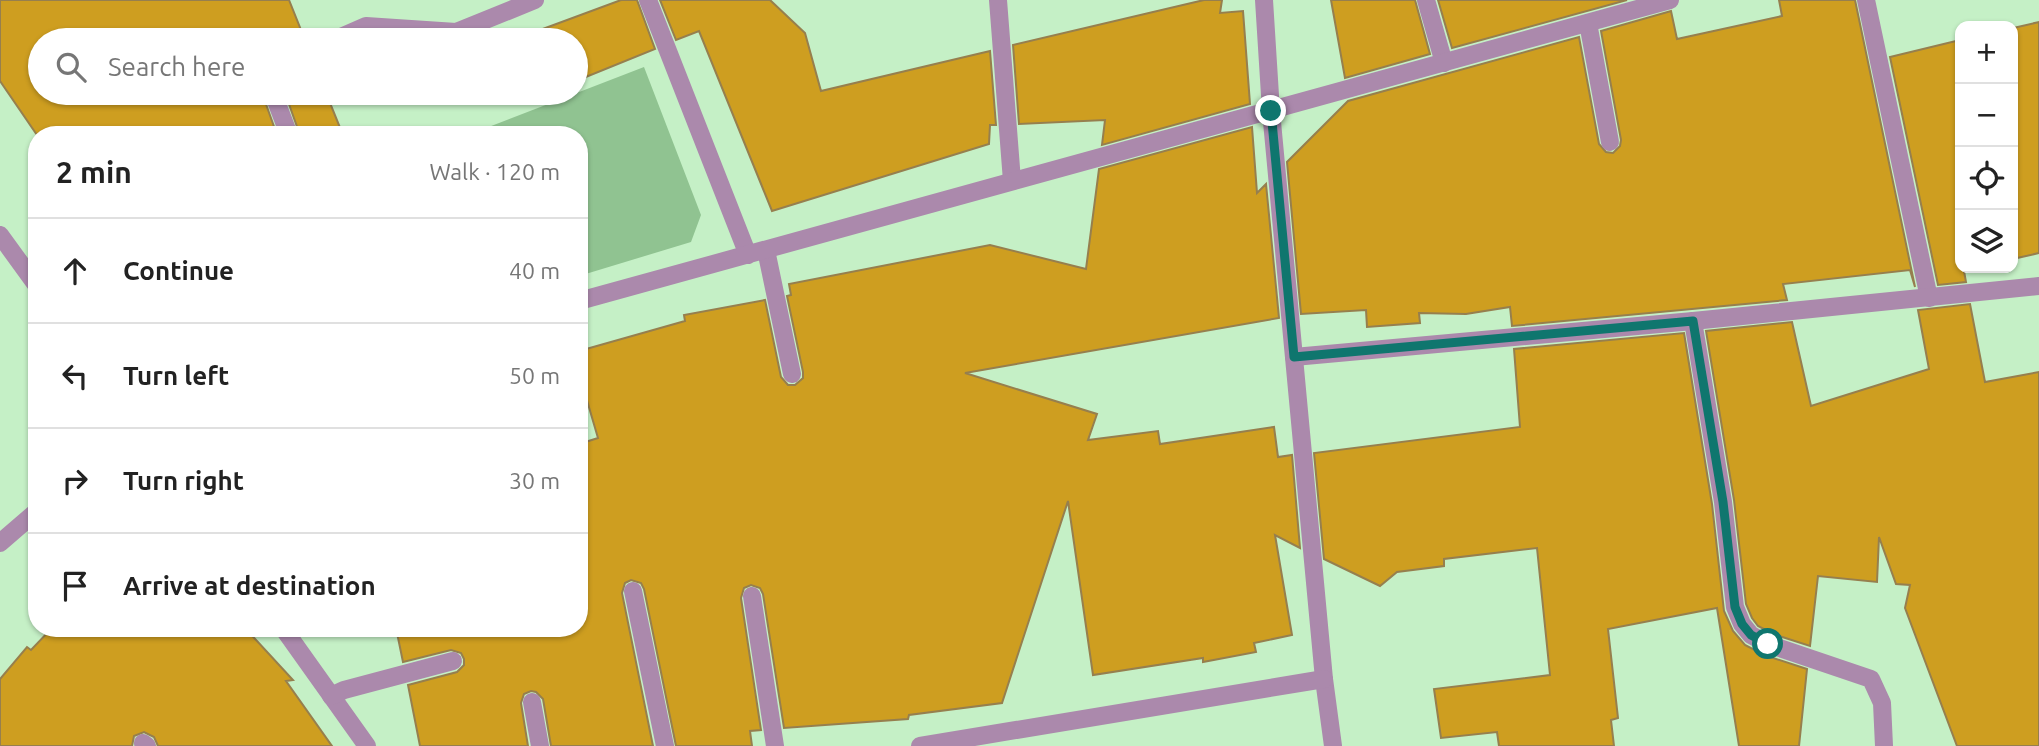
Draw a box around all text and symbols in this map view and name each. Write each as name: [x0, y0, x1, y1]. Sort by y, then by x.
map controls: [1955, 21, 2018, 273]
button: +: [1955, 21, 2018, 84]
search box: [28, 28, 588, 105]
icon: search: [52, 48, 90, 86]
text: Search here: [108, 52, 245, 81]
button: −: [1955, 84, 2018, 147]
route end: [1255, 95, 1286, 126]
button: locate: [1955, 147, 2018, 210]
text: 2 min: [56, 155, 132, 189]
text: Walk · 120 m: [429, 159, 560, 184]
button: layers: [1955, 210, 2018, 273]
icon: ahead: [56, 252, 94, 290]
text: Continue: [123, 256, 234, 285]
text: 40 m: [509, 258, 560, 283]
icon: left: [56, 357, 94, 395]
text: Turn left: [123, 361, 229, 390]
text: 50 m: [509, 363, 560, 388]
icon: right: [56, 462, 94, 500]
text: Turn right: [123, 466, 244, 495]
text: 30 m: [509, 468, 560, 493]
icon: arrive: [56, 567, 94, 605]
text: Arrive at destination: [123, 571, 376, 600]
route start: [1752, 628, 1783, 659]

